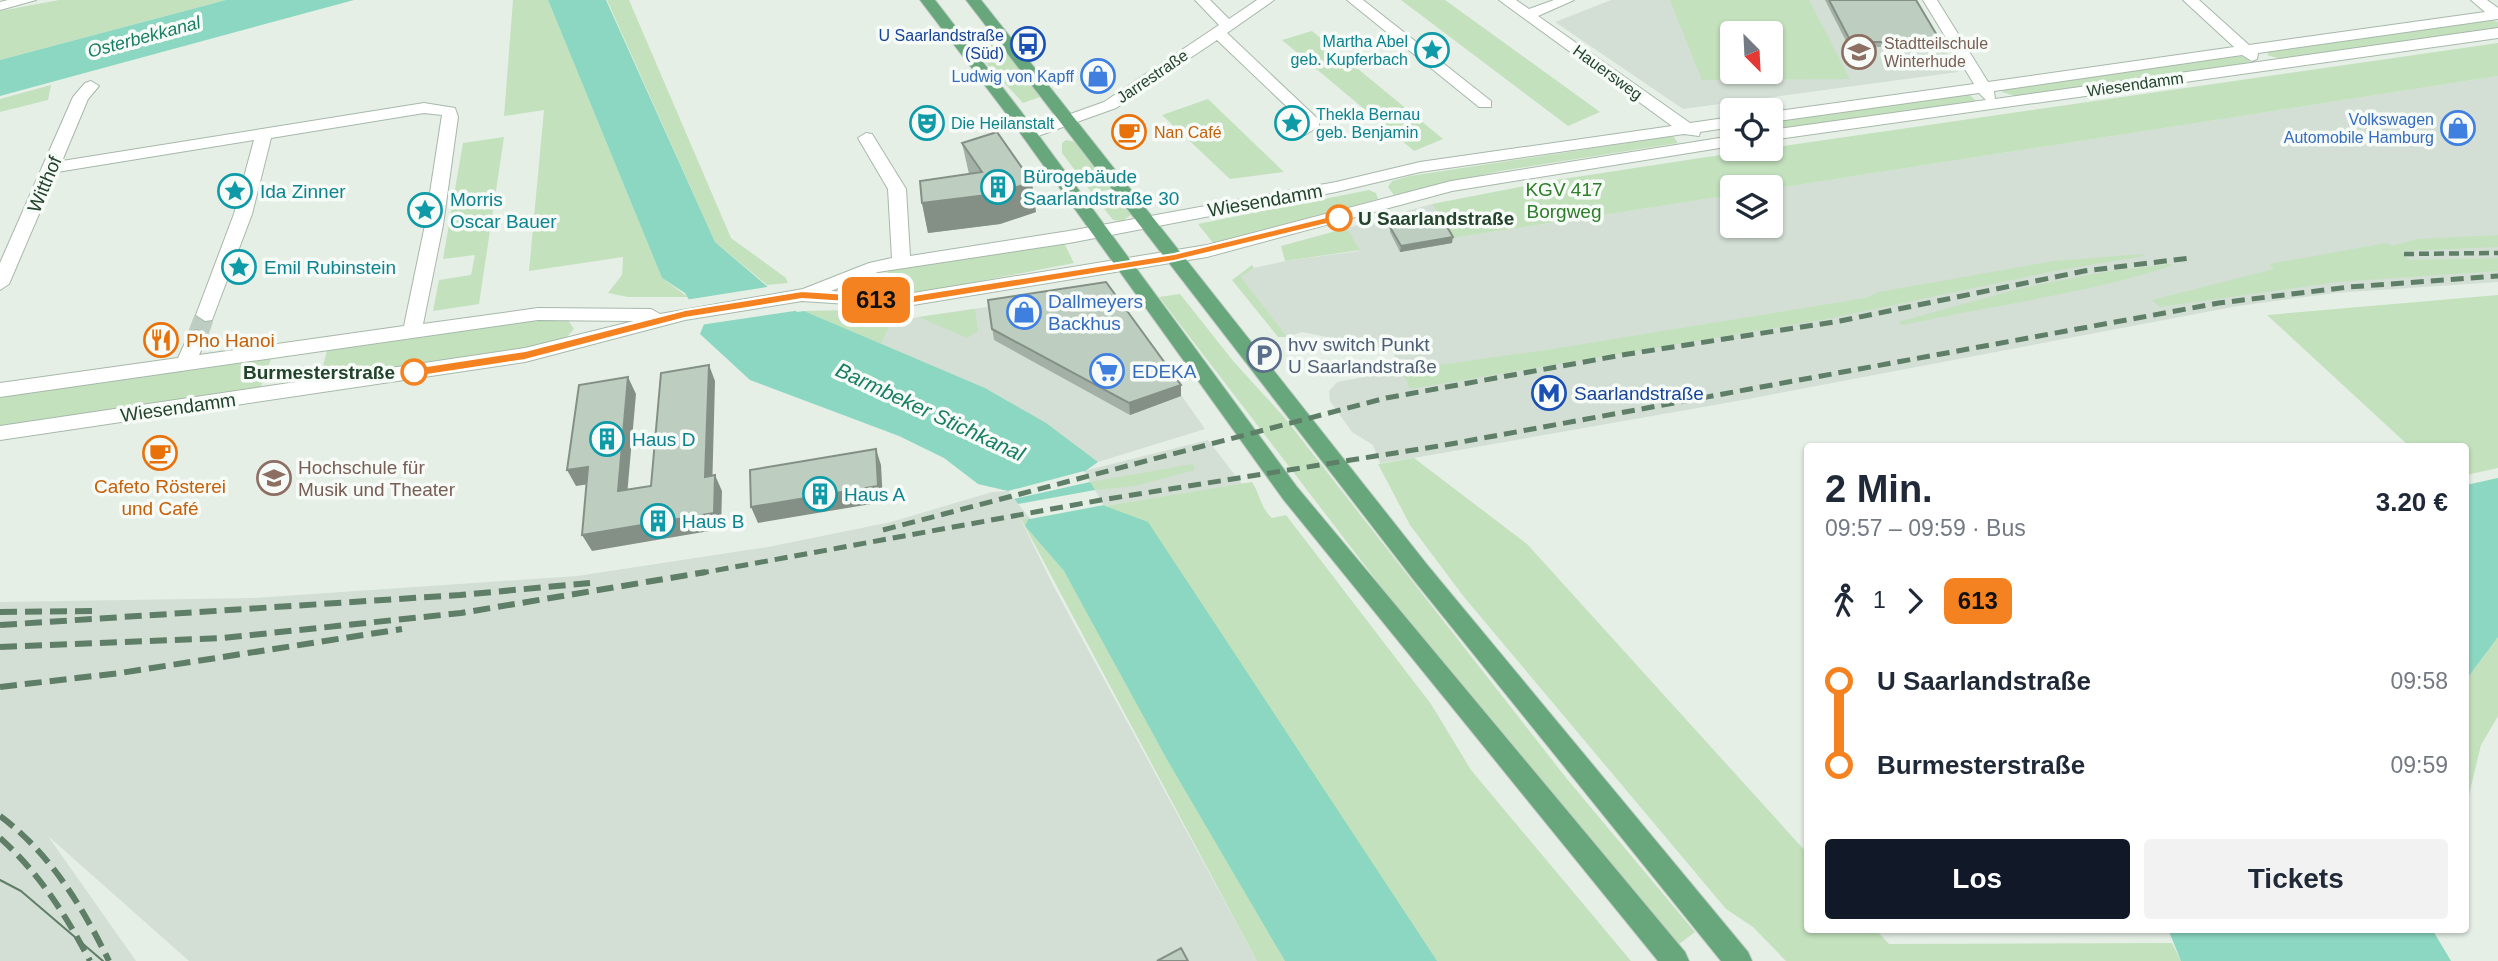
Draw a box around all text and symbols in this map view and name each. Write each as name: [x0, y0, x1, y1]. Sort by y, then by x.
water label: Osterbekkanal: [85, 12, 204, 62]
north arrow: [1720, 21, 1783, 84]
map controls: [1720, 21, 1783, 238]
bus stop icon: U Saarlandstraße (Süd): [1009, 25, 1047, 63]
place label: U Saarlandstraße (Süd): [879, 27, 1004, 62]
place icon: Martha Abel geb. Kupferbach: [1413, 31, 1451, 69]
place label: Martha Abel geb. Kupferbach: [1291, 33, 1408, 68]
school or university icon: Stadtteilschule Winterhude: [1840, 33, 1878, 71]
place label: Stadtteilschule Winterhude: [1884, 35, 1988, 70]
street label: Hauersweg: [1570, 42, 1645, 103]
street label: Jarrestraße: [1114, 46, 1191, 106]
shop icon: Ludwig von Kapff: [1079, 57, 1117, 95]
place label: Ludwig von Kapff: [952, 68, 1075, 85]
street label: Wiesendamm: [2085, 69, 2185, 100]
button: locate: [1720, 98, 1783, 161]
theatre icon: Die Heilanstalt: [908, 104, 946, 142]
place icon: Thekla Bernau geb. Benjamin: [1273, 104, 1311, 142]
place label: Thekla Bernau geb. Benjamin: [1316, 106, 1420, 141]
shop icon: Volkswagen Automobile Hamburg: [2439, 109, 2477, 147]
place label: Volkswagen Automobile Hamburg: [2284, 111, 2434, 146]
cafe icon: Nan Café: [1110, 113, 1148, 151]
place label: Die Heilanstalt: [951, 115, 1055, 132]
place label: Nan Café: [1154, 124, 1222, 141]
street label: Witthof: [23, 152, 66, 216]
place label: Bürogebäude Saarlandstraße 30: [1023, 166, 1179, 209]
building icon: Bürogebäude Saarlandstraße 30: [979, 168, 1017, 206]
place icon: Ida Zinner: [216, 172, 254, 210]
button: layers: [1720, 175, 1783, 238]
park label: KGV 417 Borgweg: [1525, 179, 1603, 222]
street label: Wiesendamm: [1206, 180, 1324, 221]
place label: Ida Zinner: [260, 181, 346, 202]
place label: Morris Oscar Bauer: [450, 189, 557, 232]
place icon: Morris Oscar Bauer: [406, 191, 444, 229]
marker: U Saarlandstraße: [1326, 205, 1352, 231]
place label: U Saarlandstraße: [1358, 208, 1514, 229]
place icon: Emil Rubinstein: [220, 248, 258, 286]
place label: Emil Rubinstein: [264, 257, 396, 278]
line badge: 613: [836, 277, 916, 323]
text: 613: [856, 286, 896, 313]
place label: Dallmeyers Backhus: [1048, 291, 1143, 334]
shop icon: Dallmeyers Backhus: [1005, 293, 1043, 331]
restaurant icon: Pho Hanoi: [142, 321, 180, 359]
place label: Pho Hanoi: [186, 330, 275, 351]
place label: hvv switch Punkt U Saarlandstraße: [1288, 334, 1437, 377]
parking icon: hvv switch Punkt U Saarlandstraße: [1245, 336, 1283, 374]
supermarket icon: EDEKA: [1088, 352, 1126, 390]
water label: Barmbeker Stichkanal: [832, 358, 1029, 466]
marker: Burmesterstraße: [401, 359, 427, 385]
place label: EDEKA: [1132, 361, 1197, 382]
place label: Burmesterstraße: [243, 362, 395, 383]
metro station icon: Saarlandstraße: [1530, 374, 1568, 412]
place label: Saarlandstraße: [1574, 383, 1704, 404]
street label: Wiesendamm: [119, 389, 237, 426]
building icon: Haus D: [588, 420, 626, 458]
place label: Haus D: [632, 429, 695, 450]
cafe icon: Cafeto Rösterei und Café: [141, 434, 179, 472]
place label: Hochschule für Musik und Theater: [298, 457, 456, 500]
school or university icon: Hochschule für Musik und Theater: [255, 459, 293, 497]
text: 2 Min.: [1825, 468, 1933, 510]
building icon: Haus A: [801, 475, 839, 513]
place label: Cafeto Rösterei und Café: [94, 476, 226, 519]
place label: Haus A: [844, 484, 906, 505]
text: 3.20 €: [2376, 487, 2448, 517]
building icon: Haus B: [639, 502, 677, 540]
place label: Haus B: [682, 511, 744, 532]
text: 09:57 – 09:59 · Bus: [1825, 515, 2026, 541]
icon: walk: [1825, 582, 1863, 620]
icon: forward: [1896, 582, 1934, 620]
text: 1: [1873, 587, 1886, 613]
text: 613: [1958, 587, 1998, 614]
text: U Saarlandstraße: [1877, 666, 2091, 696]
text: 09:58: [2390, 668, 2448, 694]
text: Burmesterstraße: [1877, 750, 2085, 780]
text: 09:59: [2390, 752, 2448, 778]
button: Los: [1825, 839, 2130, 919]
button: Tickets: [2144, 839, 2448, 919]

